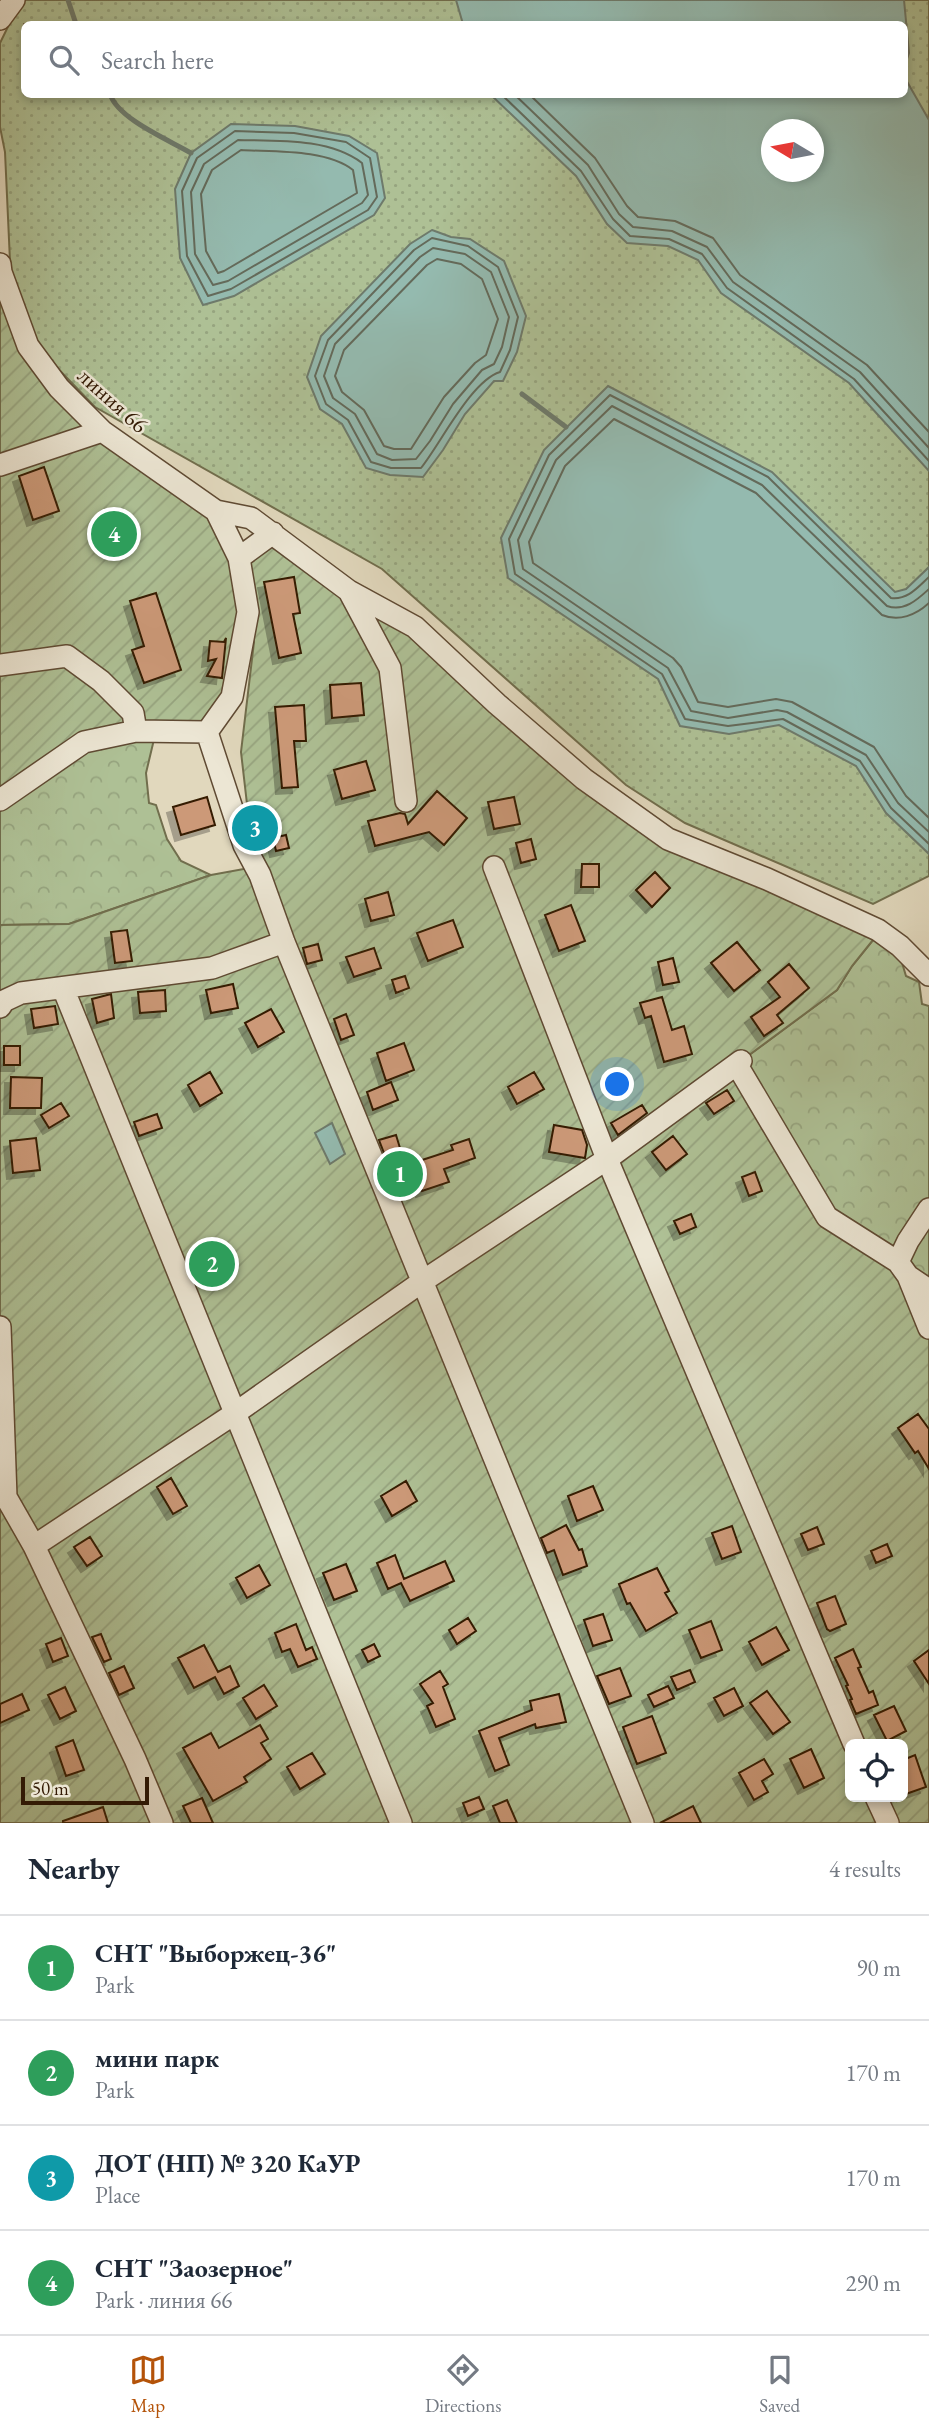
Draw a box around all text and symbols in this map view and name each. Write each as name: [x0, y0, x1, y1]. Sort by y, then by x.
search box: [21, 21, 908, 98]
icon: search: [45, 41, 83, 79]
text: Search here: [101, 43, 214, 77]
north arrow: [761, 119, 824, 182]
street label: линия 66: [72, 361, 154, 439]
pin: 4: [91, 508, 137, 560]
pin: 3: [232, 802, 278, 854]
your location: [600, 1067, 634, 1101]
pin: 1: [377, 1148, 423, 1200]
pin: 2: [189, 1238, 235, 1290]
map controls: [845, 1739, 908, 1802]
button: locate: [845, 1739, 908, 1802]
scale bar: [21, 1774, 149, 1806]
text: 50 m: [32, 1776, 69, 1801]
text: Nearby: [28, 1849, 120, 1888]
text: 4 results: [829, 1854, 901, 1884]
text: СНТ "Выборжец-36": [95, 1936, 336, 1970]
text: 1: [45, 1953, 57, 1983]
text: 90 m: [856, 1953, 901, 1983]
text: Park: [95, 1970, 134, 2000]
text: мини парк: [95, 2041, 219, 2075]
text: 2: [45, 2058, 57, 2088]
text: 170 m: [845, 2058, 901, 2088]
text: Park: [95, 2075, 134, 2105]
text: ДОТ (НП) № 320 КаУР: [95, 2146, 360, 2180]
text: 3: [45, 2163, 57, 2193]
text: 170 m: [845, 2163, 901, 2193]
text: Place: [95, 2180, 140, 2210]
text: СНТ "Заозерное": [95, 2251, 293, 2285]
text: 4: [45, 2268, 57, 2298]
text: 290 m: [845, 2268, 901, 2298]
text: Park · линия 66: [95, 2285, 232, 2315]
tab: Map: [129, 2351, 167, 2418]
tab: Directions: [425, 2351, 501, 2418]
tab: Saved: [759, 2351, 800, 2418]

